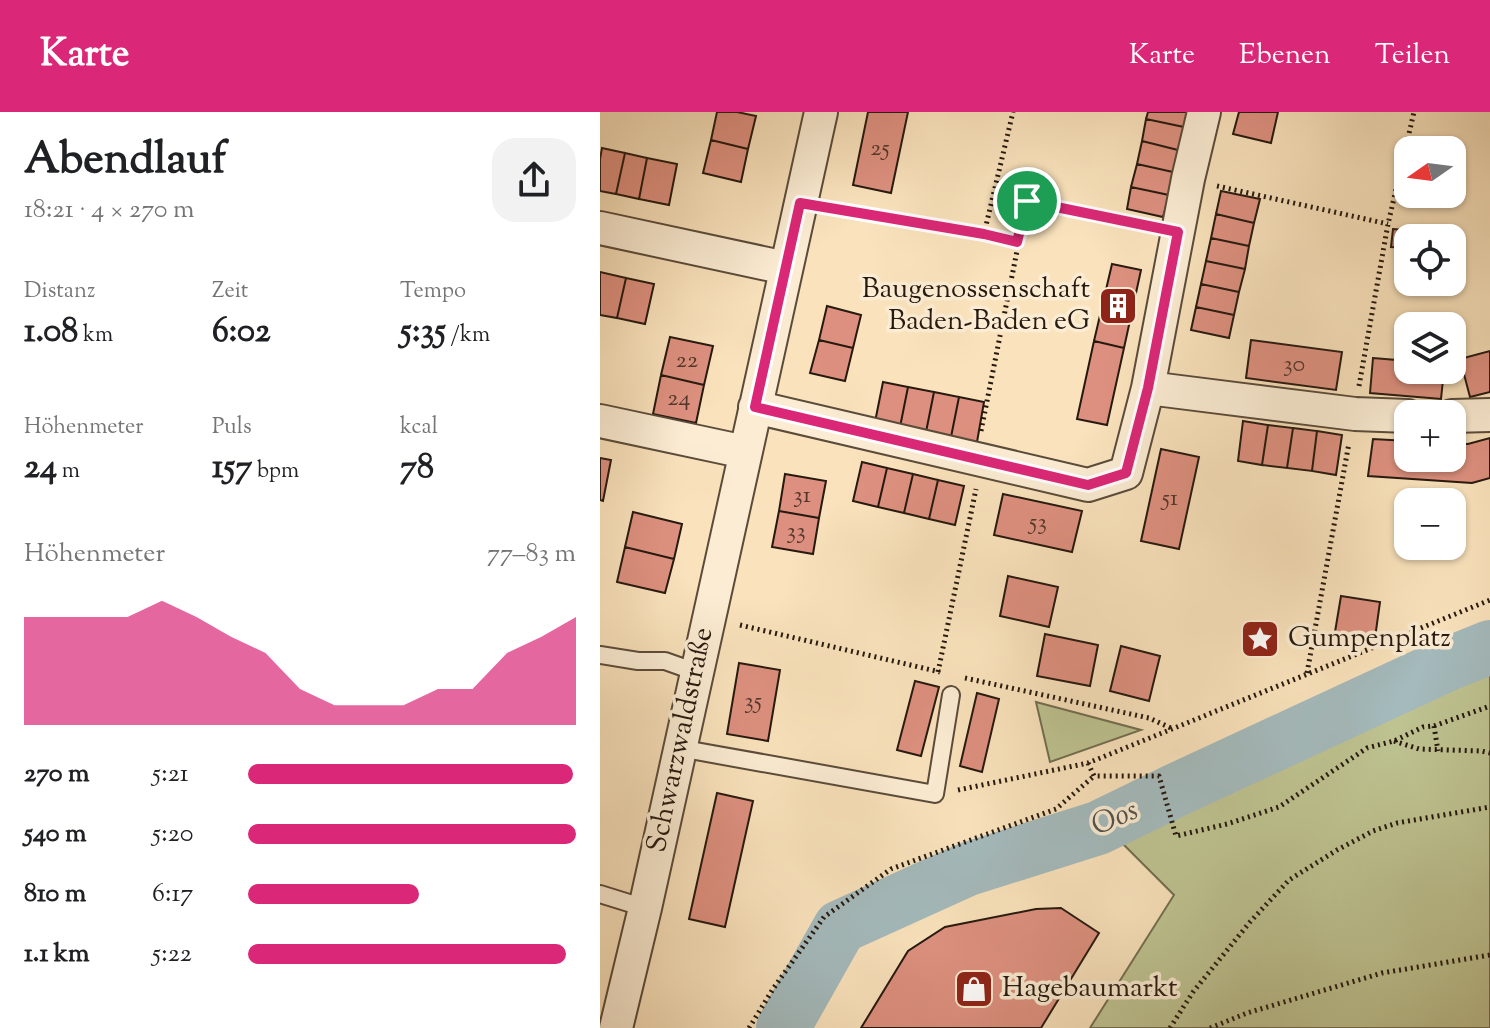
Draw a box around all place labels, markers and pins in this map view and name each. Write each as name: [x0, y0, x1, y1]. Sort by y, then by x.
pin: [993, 167, 1061, 235]
place label: Baugenossenschaft Baden-Baden eG: [862, 270, 1090, 342]
building icon: Baugenossenschaft Baden-Baden eG: [1097, 285, 1139, 327]
place icon: Gumpenplatz: [1239, 618, 1281, 660]
place label: Gumpenplatz: [1288, 619, 1451, 659]
shop icon: Hagebaumarkt: [953, 968, 995, 1010]
place label: Hagebaumarkt: [1002, 969, 1178, 1009]

